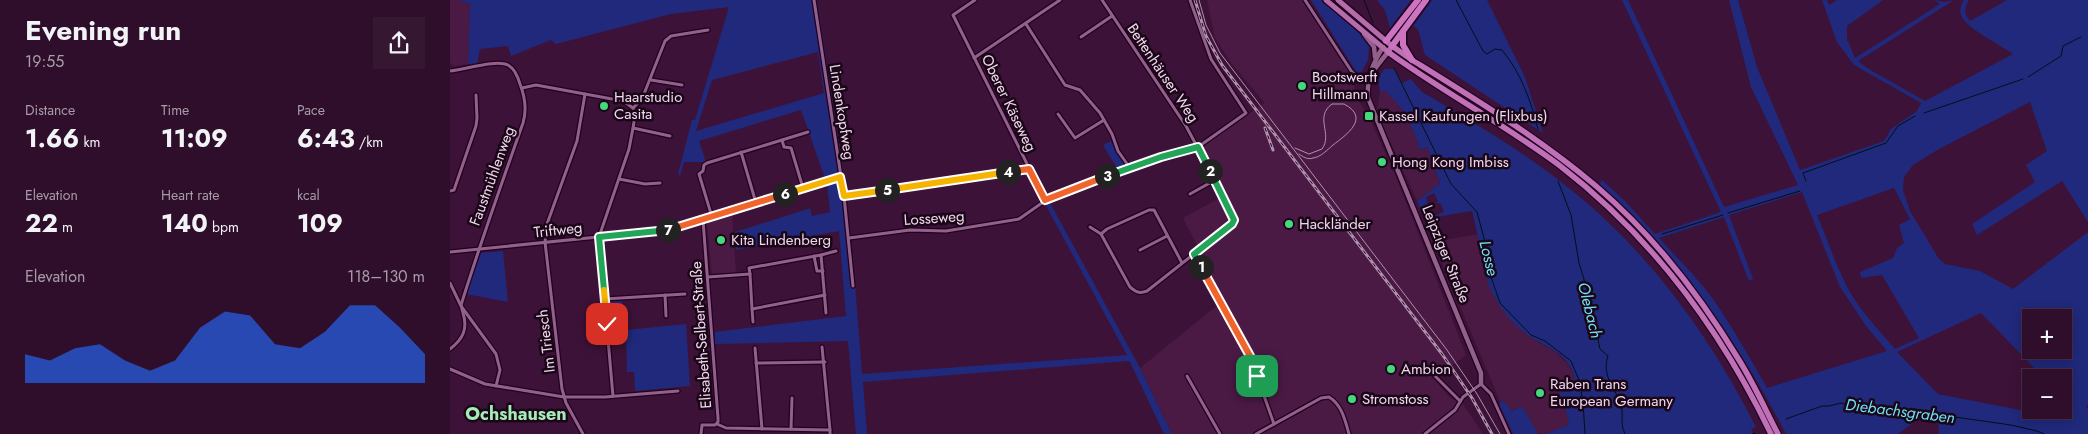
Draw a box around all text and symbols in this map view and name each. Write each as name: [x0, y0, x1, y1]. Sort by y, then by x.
text: Evening run: [25, 10, 181, 51]
button: share: [373, 17, 425, 69]
street label: Bettenhäuser Weg: [1122, 19, 1204, 127]
text: 19:55: [25, 50, 64, 73]
street label: Oberer Käseweg: [976, 51, 1042, 155]
street label: Lindenkopfweg: [824, 63, 860, 161]
place label: Bootswerft Hillmann: [1312, 66, 1377, 105]
marker: Bootswerft Hillmann: [1296, 80, 1308, 92]
place label: Haarstudio Casita: [614, 86, 682, 125]
text: Distance: [25, 100, 75, 120]
text: Time: [161, 100, 189, 120]
text: Pace: [297, 100, 325, 120]
marker: Haarstudio Casita: [598, 100, 610, 112]
place label: Kassel Kaufungen (Flixbus): [1379, 105, 1548, 127]
marker: Kassel Kaufungen (Flixbus): [1363, 110, 1375, 122]
text: 1.66: [25, 120, 79, 156]
text: 11:09: [161, 120, 228, 156]
text: 6:43: [297, 120, 355, 156]
street label: Faustmühlenweg: [464, 123, 520, 229]
text: km: [79, 132, 101, 152]
text: /km: [355, 132, 383, 152]
place label: Hong Kong Imbiss: [1392, 151, 1509, 173]
marker: Hong Kong Imbiss: [1376, 156, 1388, 168]
pin: 2: [1198, 158, 1222, 184]
pin: 4: [996, 160, 1020, 184]
text: 2: [1206, 161, 1215, 181]
text: 4: [1004, 162, 1013, 182]
pin: 3: [1094, 164, 1120, 188]
text: 3: [1103, 166, 1112, 186]
pin: 5: [874, 178, 900, 202]
text: 5: [883, 180, 892, 200]
pin: 6: [772, 182, 798, 206]
text: 6: [781, 184, 790, 204]
text: Elevation: [25, 185, 78, 205]
text: Heart rate: [161, 185, 219, 205]
text: kcal: [297, 185, 320, 205]
street label: Leipziger Straße: [1416, 202, 1476, 306]
text: 22: [25, 205, 58, 241]
text: 140: [161, 205, 208, 241]
text: 109: [297, 205, 343, 241]
street label: Losseweg: [903, 205, 965, 231]
place label: Hackländer: [1299, 213, 1372, 235]
text: m: [58, 217, 73, 237]
text: bpm: [208, 217, 239, 237]
street label: Triftweg: [532, 217, 584, 243]
pin: 7: [656, 218, 680, 242]
marker: Hackländer: [1283, 218, 1295, 230]
text: 7: [664, 220, 673, 240]
place label: Kita Lindenberg: [731, 229, 831, 251]
marker: Kita Lindenberg: [715, 234, 727, 246]
water label: Losse: [1473, 238, 1505, 278]
pin: 1: [1188, 254, 1214, 280]
text: 1: [1198, 257, 1205, 277]
street label: Elisabeth-Selbert-Straße: [685, 260, 717, 409]
text: Elevation: [25, 265, 85, 288]
text: 118–130 m: [347, 265, 425, 288]
water label: Olebach: [1572, 280, 1608, 340]
pin: [586, 303, 628, 345]
street label: Im Triesch: [531, 308, 561, 374]
map controls: [2022, 309, 2072, 419]
button: +: [2022, 309, 2072, 359]
icon: check: [593, 310, 621, 338]
pin: [1236, 355, 1278, 397]
place label: Ambion: [1401, 358, 1451, 380]
icon: arrive: [1243, 362, 1271, 390]
marker: Ambion: [1385, 363, 1397, 375]
button: −: [2022, 369, 2072, 419]
place label: Raben Trans European Germany: [1550, 373, 1673, 412]
marker: Raben Trans European Germany: [1534, 387, 1546, 399]
place label: Stromstoss: [1362, 388, 1429, 410]
marker: Stromstoss: [1346, 393, 1358, 405]
water label: Diebachsgraben: [1844, 393, 1956, 429]
district label: Ochshausen: [465, 401, 567, 427]

